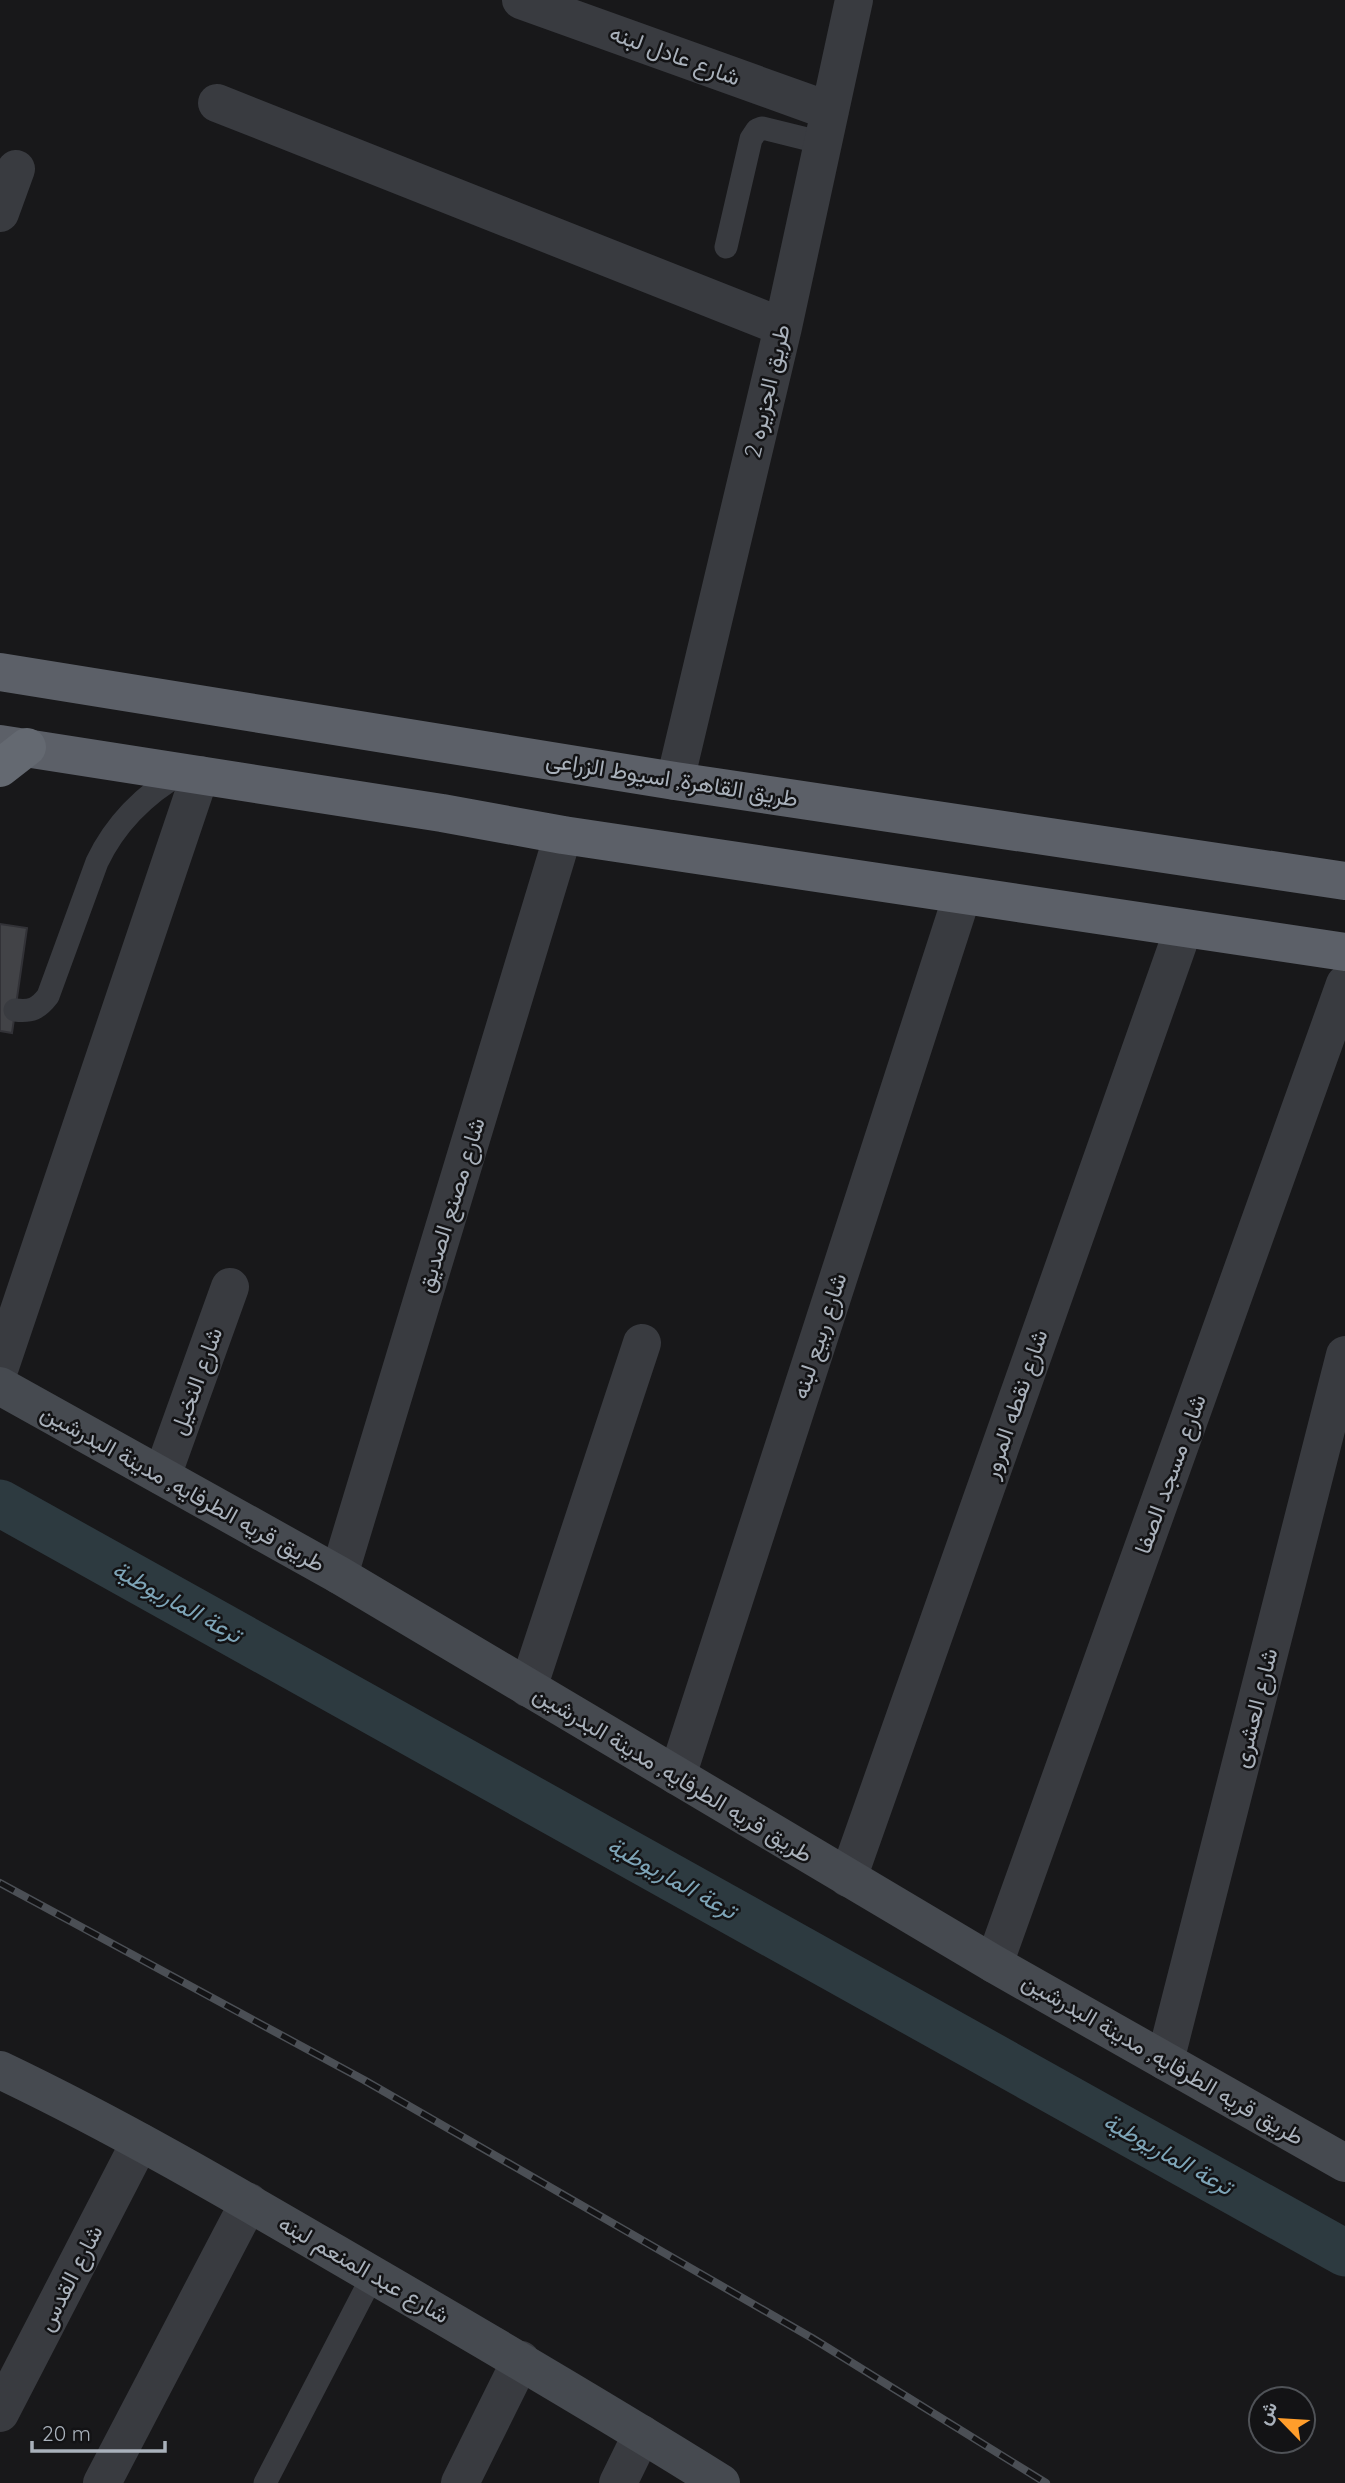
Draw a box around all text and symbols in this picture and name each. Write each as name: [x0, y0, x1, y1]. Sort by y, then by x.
street label: شارع عادل لبنه: [605, 18, 744, 93]
street label: طريق الجزيره 2: [737, 321, 797, 461]
street label: طريق القاهرة, اسيوط الزراعى: [544, 744, 800, 814]
street label: شارع مصنع الصديق: [410, 1114, 493, 1296]
street label: شارع ربيع لبنه: [785, 1269, 854, 1403]
street label: شارع النخيل: [163, 1323, 230, 1439]
street label: شارع نقطه المرور: [975, 1325, 1056, 1484]
street label: شارع مسجد الصفا: [1127, 1390, 1214, 1558]
street label: طريق قريه الطرفايه, مدينة البدرشين: [35, 1397, 331, 1579]
water label: ترعة الماريوطية: [107, 1553, 250, 1651]
street label: شارع العشرى: [1226, 1645, 1285, 1771]
street label: طريق قريه الطرفايه, مدينة البدرشين: [528, 1679, 818, 1869]
water label: ترعة الماريوطية: [602, 1829, 745, 1927]
street label: طريق قريه الطرفايه, مدينة البدرشين: [1017, 1966, 1309, 2152]
water label: ترعة الماريوطية: [1098, 2105, 1241, 2203]
street label: شارع عبد المنعم لبنه: [273, 2208, 455, 2331]
street label: شارع القدس: [30, 2220, 110, 2337]
north arrow: [1247, 2385, 1317, 2455]
text: ش: [1251, 2397, 1282, 2428]
scale bar: [32, 2410, 164, 2454]
text: 20 m: [42, 2420, 91, 2446]

